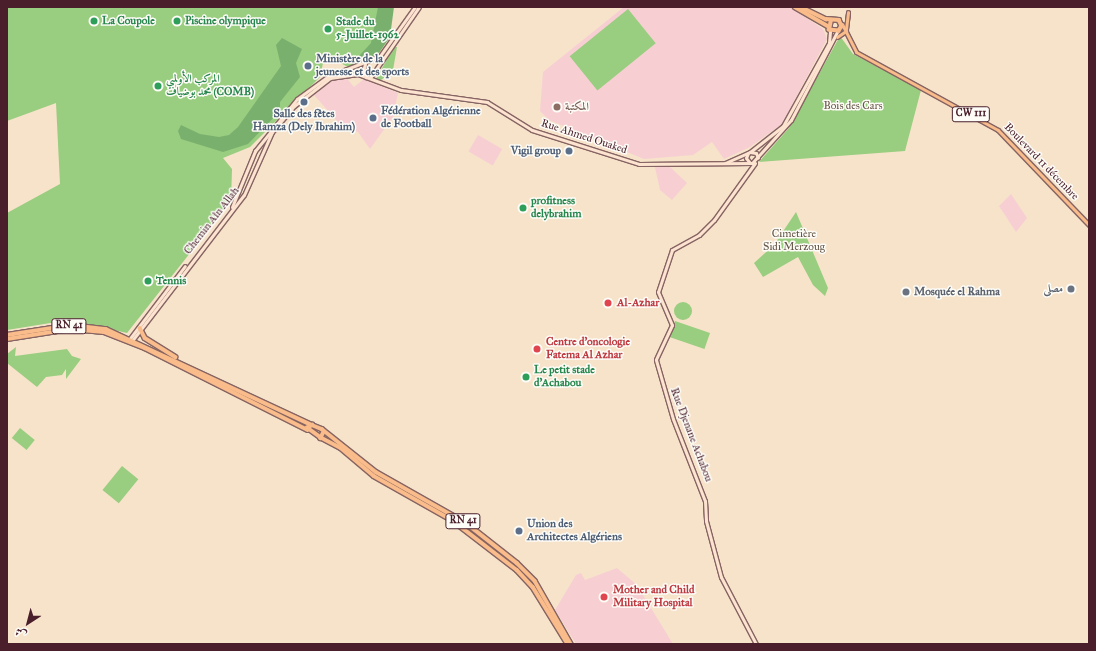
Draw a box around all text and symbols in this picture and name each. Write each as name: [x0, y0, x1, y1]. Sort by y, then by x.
place label: La Coupole: [102, 14, 155, 28]
place label: Piscine olympique: [185, 14, 266, 28]
marker: La Coupole: [89, 16, 99, 26]
marker: Piscine olympique: [172, 16, 182, 26]
place label: Stade du 5-Juillet-1962: [336, 16, 399, 42]
marker: Stade du 5-Juillet-1962: [323, 24, 333, 34]
place label: Ministère de la jeunesse et des sports: [316, 53, 409, 79]
marker: Ministère de la jeunesse et des sports: [303, 61, 313, 71]
place label: المركب الأولمبي محمد بوضياف (COMB): [166, 73, 254, 99]
marker: المركب الأولمبي محمد بوضياف (COMB): [153, 81, 163, 91]
marker: Salle des fêtes Hamza (Dely Ibrahim): [299, 97, 309, 107]
park label: Bois des Cars: [823, 99, 883, 113]
place label: المكتبة: [565, 100, 589, 114]
marker: المكتبة: [552, 102, 562, 112]
place label: Fédération Algérienne de Football: [381, 105, 480, 131]
road number: CW 111: [951, 106, 991, 122]
place label: Salle des fêtes Hamza (Dely Ibrahim): [253, 108, 355, 134]
marker: Fédération Algérienne de Football: [368, 113, 378, 123]
street label: Rue Ahmed Ouaked: [539, 117, 629, 157]
street label: Boulevard 11 décembre: [1001, 121, 1081, 203]
place label: Vigil group: [511, 144, 561, 158]
marker: Vigil group: [564, 146, 574, 156]
street label: Chemin Aîn Allah: [182, 185, 242, 257]
place label: profitness delybrahim: [531, 195, 582, 221]
marker: profitness delybrahim: [518, 203, 528, 213]
park label: Cimetière Sidi Merzoug: [763, 228, 825, 254]
place label: Tennis: [156, 274, 186, 288]
marker: Tennis: [143, 276, 153, 286]
place label: مصلى: [1043, 282, 1063, 296]
marker: مصلى: [1066, 284, 1076, 294]
place label: Mosquée el Rahma: [914, 285, 1000, 299]
marker: Mosquée el Rahma: [901, 287, 911, 297]
place label: Al-Azhar: [617, 296, 659, 310]
marker: Al-Azhar: [602, 297, 614, 309]
road number: RN 41: [51, 318, 87, 334]
place label: Centre d'oncologie Fatema Al Azhar: [546, 336, 630, 362]
marker: Centre d'oncologie Fatema Al Azhar: [531, 343, 543, 355]
place label: Le petit stade d'Achabou: [534, 364, 595, 390]
marker: Le petit stade d'Achabou: [521, 372, 531, 382]
street label: Rue Djenane Achabou: [667, 386, 715, 484]
road number: RN 41: [445, 513, 481, 529]
place label: Union des Architectes Algériens: [527, 518, 622, 544]
marker: Union des Architectes Algériens: [514, 526, 524, 536]
place label: Mother and Child Military Hospital: [613, 584, 694, 610]
marker: Mother and Child Military Hospital: [598, 591, 610, 603]
north arrow: [8, 603, 48, 643]
text: ش: [12, 625, 29, 642]

